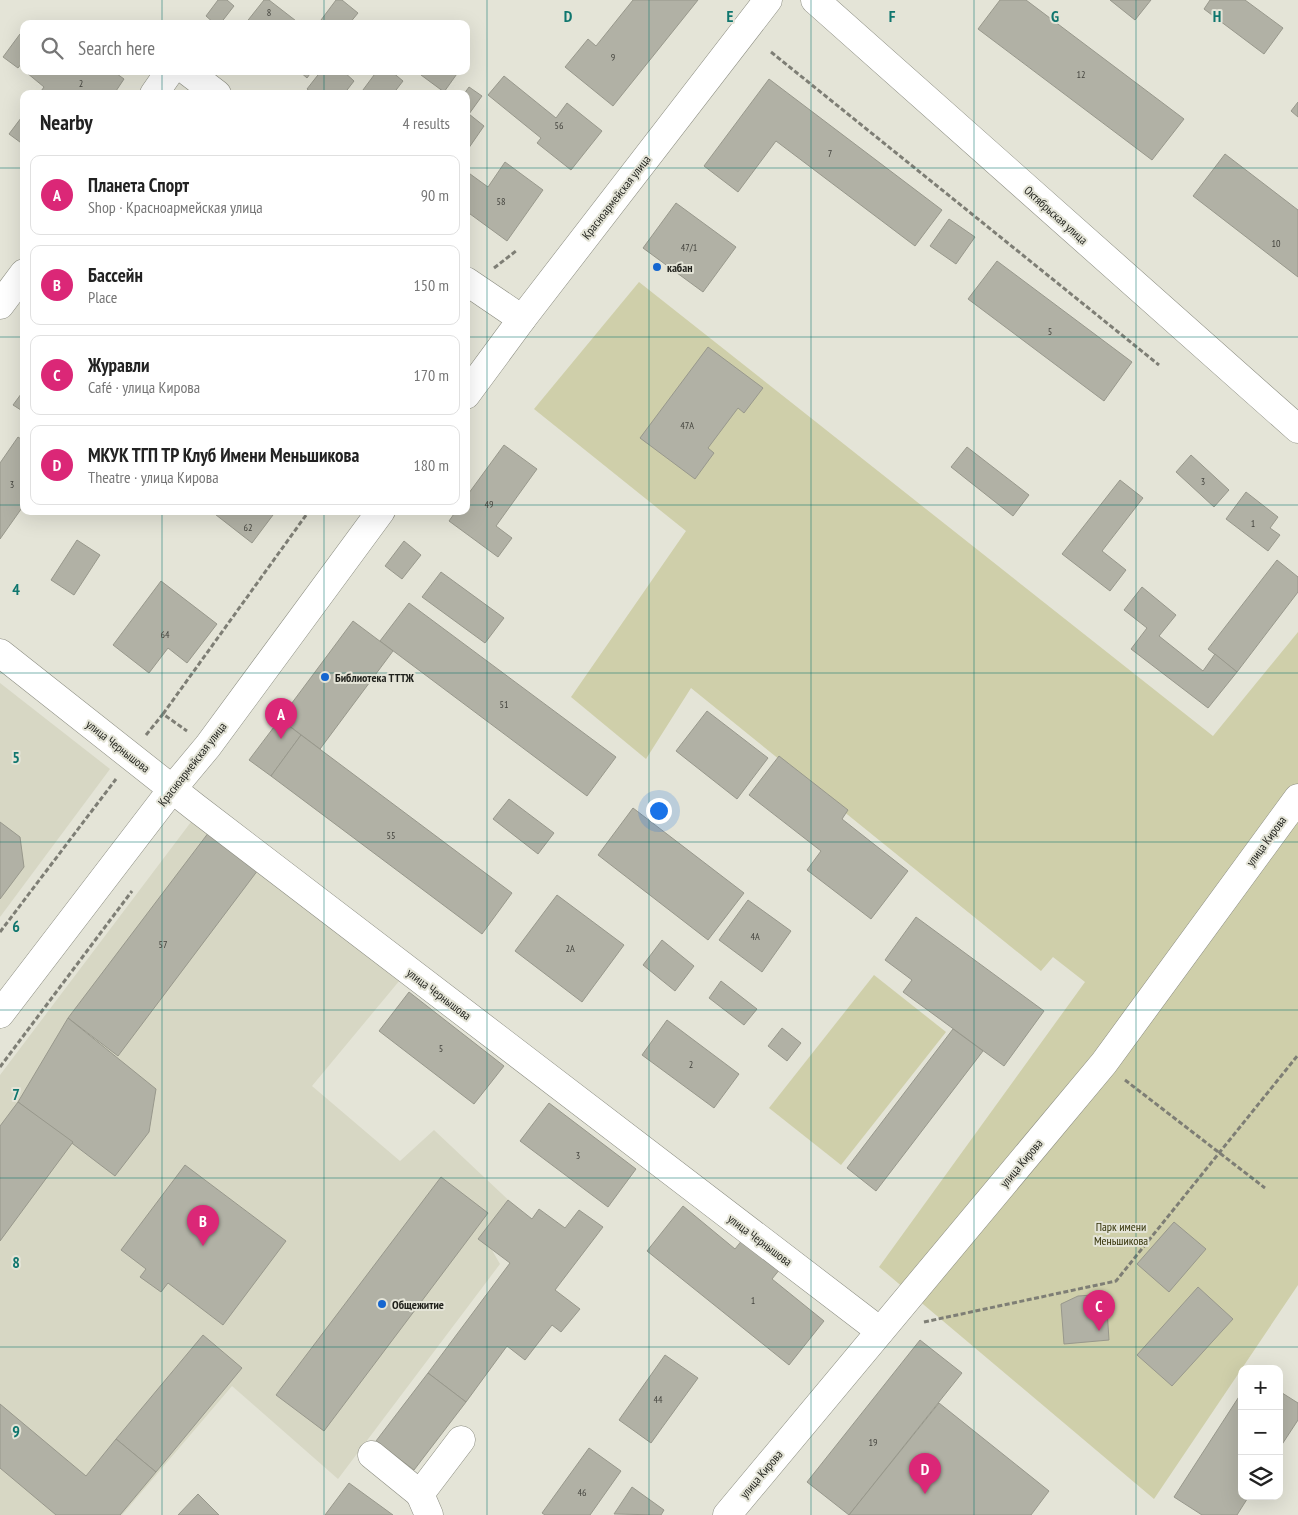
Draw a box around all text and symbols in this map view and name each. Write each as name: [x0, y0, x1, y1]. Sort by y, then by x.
house number: 8: [267, 6, 271, 19]
text: D: [564, 6, 573, 26]
text: E: [727, 6, 734, 26]
text: F: [889, 6, 896, 26]
text: G: [1051, 6, 1059, 26]
text: H: [1213, 6, 1221, 26]
search box: [20, 20, 470, 75]
icon: search: [38, 34, 66, 62]
text: Search here: [78, 36, 155, 60]
house number: 9: [611, 51, 615, 64]
house number: 12: [1077, 68, 1086, 81]
house number: 2: [79, 77, 83, 90]
text: Nearby: [40, 109, 93, 136]
text: 4 results: [403, 113, 450, 133]
house number: 56: [555, 119, 564, 132]
house number: 7: [828, 147, 832, 160]
street label: Красноармейская улица: [579, 152, 654, 242]
text: Планета Спорт: [88, 173, 189, 197]
street label: Октябрьская улица: [1021, 183, 1091, 247]
text: A: [53, 185, 61, 205]
text: 90 m: [421, 185, 449, 205]
house number: 58: [497, 195, 506, 208]
text: Shop · Красноармейская улица: [88, 197, 263, 217]
house number: 10: [1272, 237, 1281, 250]
house number: 47/1: [681, 241, 697, 254]
place label: кабан: [667, 260, 693, 275]
marker: кабан: [651, 261, 663, 273]
text: Бассейн: [88, 263, 143, 287]
text: B: [53, 275, 61, 295]
text: 150 m: [414, 275, 449, 295]
text: Place: [88, 287, 117, 307]
house number: 5: [1048, 325, 1052, 338]
text: Журавли: [88, 353, 150, 377]
text: C: [53, 365, 61, 385]
text: 170 m: [414, 365, 449, 385]
text: Café · улица Кирова: [88, 377, 200, 397]
house number: 47А: [680, 419, 694, 432]
text: МКУК ТГП ТР Клуб Имени Меньшикова: [88, 443, 359, 467]
text: D: [53, 455, 61, 475]
text: 180 m: [414, 455, 449, 475]
text: Theatre · улица Кирова: [88, 467, 219, 487]
house number: 3: [1201, 475, 1205, 488]
house number: 3: [10, 478, 14, 491]
house number: 49: [485, 498, 494, 511]
house number: 1: [1251, 517, 1255, 530]
house number: 62: [244, 521, 253, 534]
text: 4: [12, 579, 20, 599]
house number: 64: [161, 628, 170, 641]
place label: Библиотека ТТТЖ: [335, 670, 415, 685]
marker: Библиотека ТТТЖ: [319, 671, 331, 683]
pin: A: [265, 698, 297, 739]
house number: 51: [500, 698, 509, 711]
street label: улица Чернышова: [83, 716, 153, 776]
street label: Красноармейская улица: [155, 719, 230, 809]
text: 5: [12, 747, 20, 767]
your location: [646, 798, 672, 824]
street label: улица Кирова: [1243, 813, 1289, 869]
house number: 55: [387, 829, 396, 842]
text: 6: [12, 916, 20, 936]
house number: 4А: [750, 930, 760, 943]
house number: 57: [159, 938, 168, 951]
house number: 2А: [565, 942, 575, 955]
street label: улица Чернышова: [404, 965, 474, 1023]
house number: 5: [439, 1042, 443, 1055]
house number: 2: [689, 1058, 693, 1071]
text: 7: [12, 1084, 20, 1104]
street label: улица Кирова: [996, 1136, 1046, 1190]
house number: 3: [576, 1149, 580, 1162]
pin: B: [187, 1205, 219, 1246]
street label: улица Чернышова: [725, 1211, 795, 1269]
park label: Парк имени Меньшикова: [1094, 1219, 1148, 1248]
text: 8: [12, 1252, 20, 1272]
pin: C: [1083, 1290, 1115, 1331]
house number: 1: [751, 1294, 755, 1307]
place label: Общежитие: [392, 1297, 444, 1312]
marker: Общежитие: [376, 1298, 388, 1310]
map controls: [1238, 1365, 1283, 1500]
button: +: [1238, 1365, 1283, 1410]
house number: 44: [654, 1393, 663, 1406]
button: −: [1238, 1410, 1283, 1455]
text: 9: [12, 1421, 20, 1441]
house number: 19: [869, 1436, 878, 1449]
street label: улица Кирова: [736, 1447, 786, 1501]
pin: D: [909, 1453, 941, 1494]
button: layers: [1238, 1455, 1283, 1500]
house number: 46: [578, 1486, 587, 1499]

